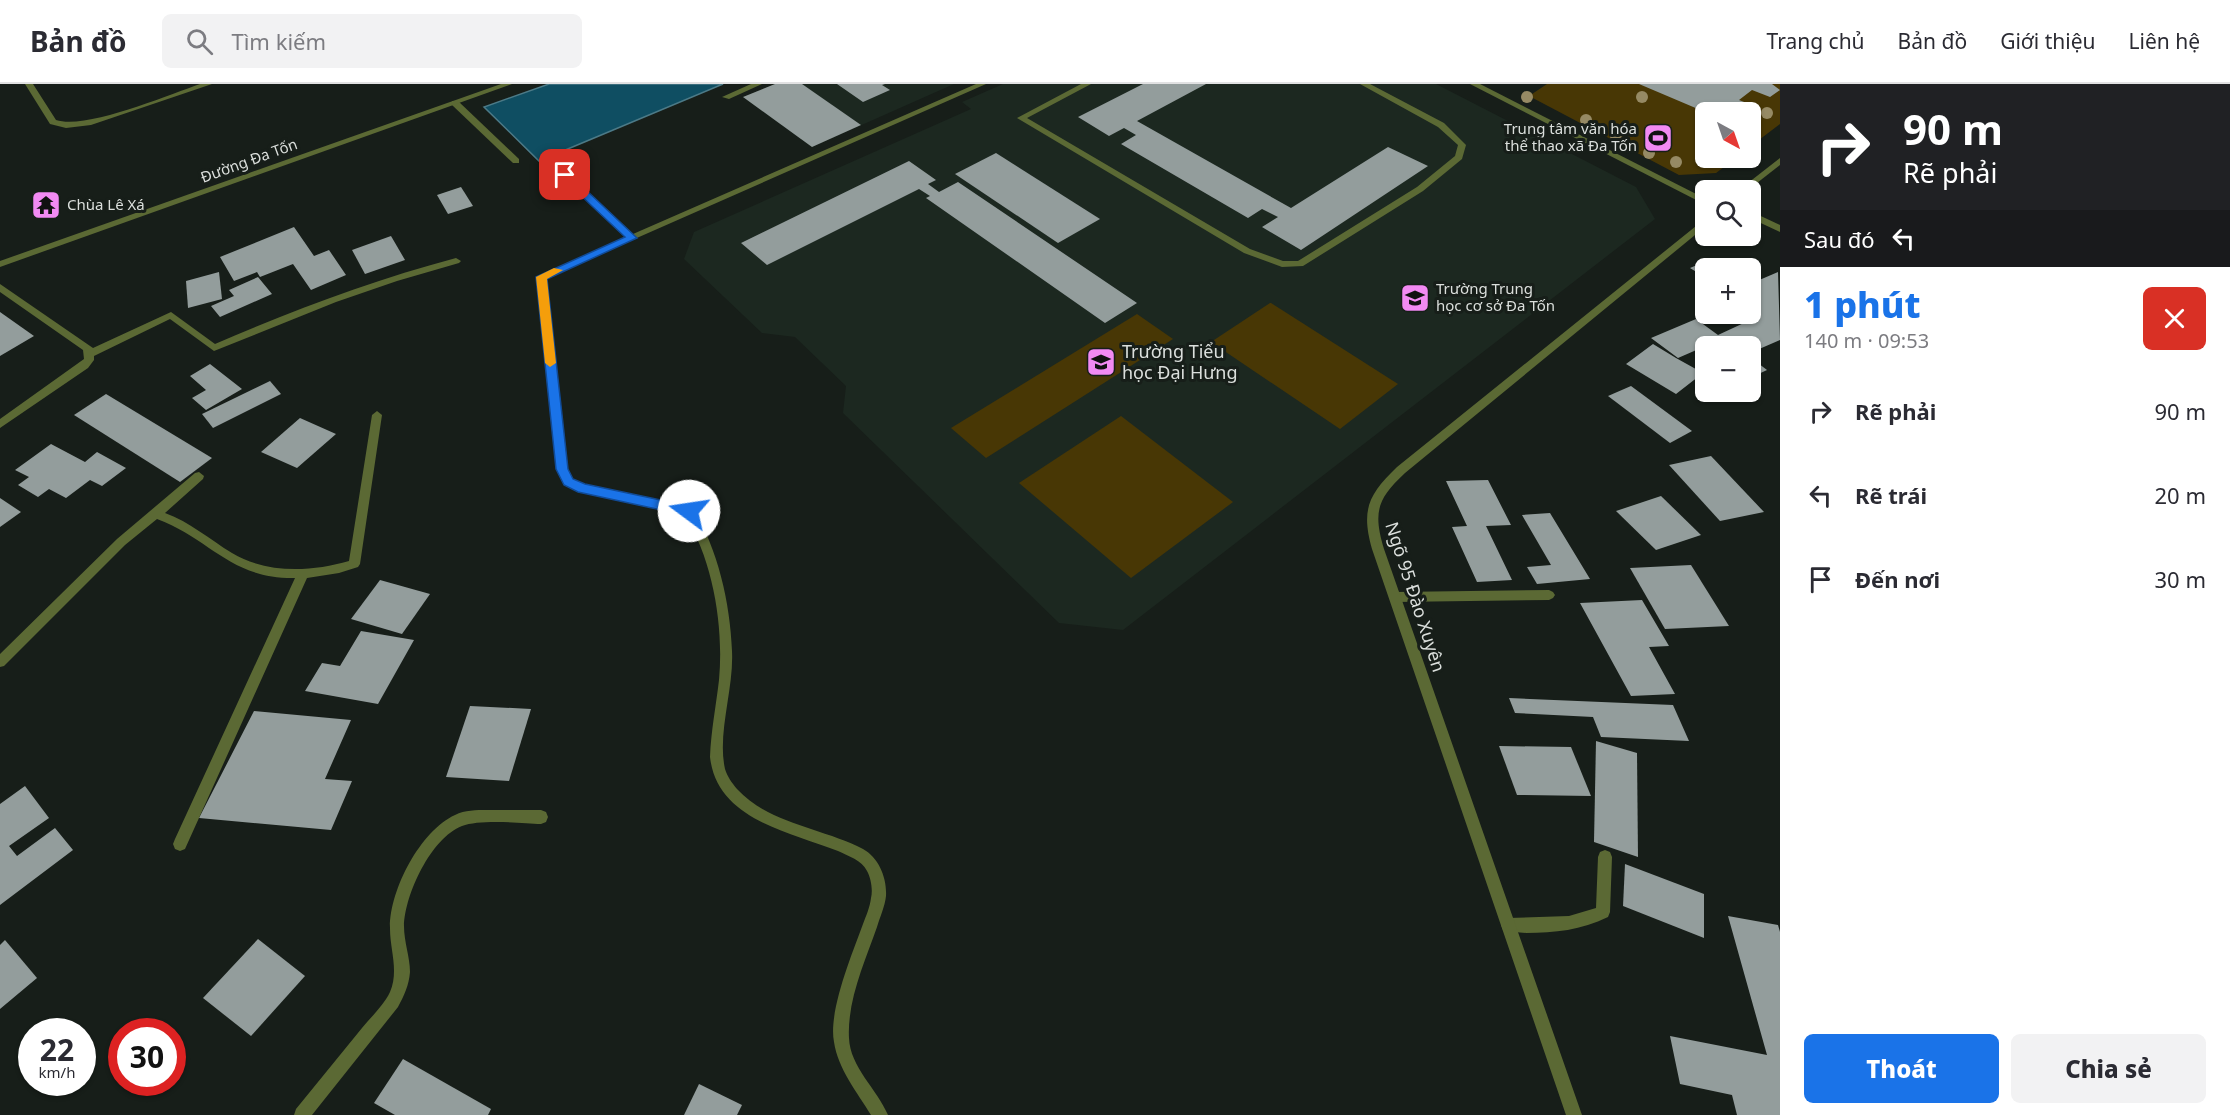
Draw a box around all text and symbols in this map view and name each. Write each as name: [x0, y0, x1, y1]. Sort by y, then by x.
search box: [162, 14, 582, 68]
text: Bản đồ: [30, 22, 126, 60]
icon: search: [183, 25, 216, 58]
text: Tìm kiếm: [231, 26, 326, 56]
text: Trang chủ: [1767, 27, 1865, 55]
text: Bản đồ: [1898, 27, 1967, 55]
text: Giới thiệu: [2000, 27, 2095, 55]
text: Liên hệ: [2128, 27, 2200, 55]
text: 90 m: [1903, 100, 2003, 157]
north arrow: [1695, 102, 1761, 168]
map controls: [1695, 102, 1761, 402]
icon: right: [1804, 108, 1882, 186]
place label: Trung tâm văn hóa thể thao xã Đa Tốn: [1504, 118, 1637, 155]
sports icon: Trung tâm văn hóa thể thao xã Đa Tốn: [1642, 122, 1674, 154]
street label: Đường Đa Tốn: [197, 133, 300, 187]
pin: [539, 149, 590, 200]
text: Rẽ phải: [1903, 154, 1997, 191]
icon: arrive: [548, 158, 581, 191]
button: search: [1695, 180, 1761, 246]
temple icon: Chùa Lê Xá: [30, 189, 62, 221]
place label: Chùa Lê Xá: [67, 194, 145, 214]
icon: left: [1887, 222, 1920, 255]
text: Sau đó: [1804, 224, 1875, 254]
button: +: [1695, 258, 1761, 324]
place label: Trường Trung học cơ sở Đa Tốn: [1436, 278, 1555, 315]
text: 1 phút: [1804, 280, 1921, 329]
school or university icon: Trường Trung học cơ sở Đa Tốn: [1399, 282, 1431, 314]
button: close: [2143, 287, 2206, 350]
text: 140 m · 09:53: [1804, 327, 1929, 354]
button: −: [1695, 336, 1761, 402]
place label: Trường Tiểu học Đại Hưng: [1122, 339, 1238, 384]
school or university icon: Trường Tiểu học Đại Hưng: [1085, 346, 1117, 378]
icon: right: [1804, 395, 1837, 428]
text: Rẽ phải: [1855, 396, 1936, 426]
text: 90 m: [2155, 396, 2206, 426]
position arrow: [657, 479, 721, 543]
icon: left: [1804, 479, 1837, 512]
text: Rẽ trái: [1855, 480, 1927, 510]
text: 20 m: [2155, 480, 2206, 510]
street label: Ngõ 95 Đào Xuyên: [1380, 519, 1452, 675]
icon: arrive: [1804, 563, 1837, 596]
text: Đến nơi: [1855, 564, 1940, 594]
text: 30 m: [2155, 564, 2206, 594]
speed limit sign: 30: [108, 1018, 186, 1096]
text: 22: [40, 1029, 74, 1070]
button: Thoát: [1804, 1034, 1999, 1103]
button: Chia sẻ: [2011, 1034, 2206, 1103]
text: km/h: [39, 1062, 75, 1082]

